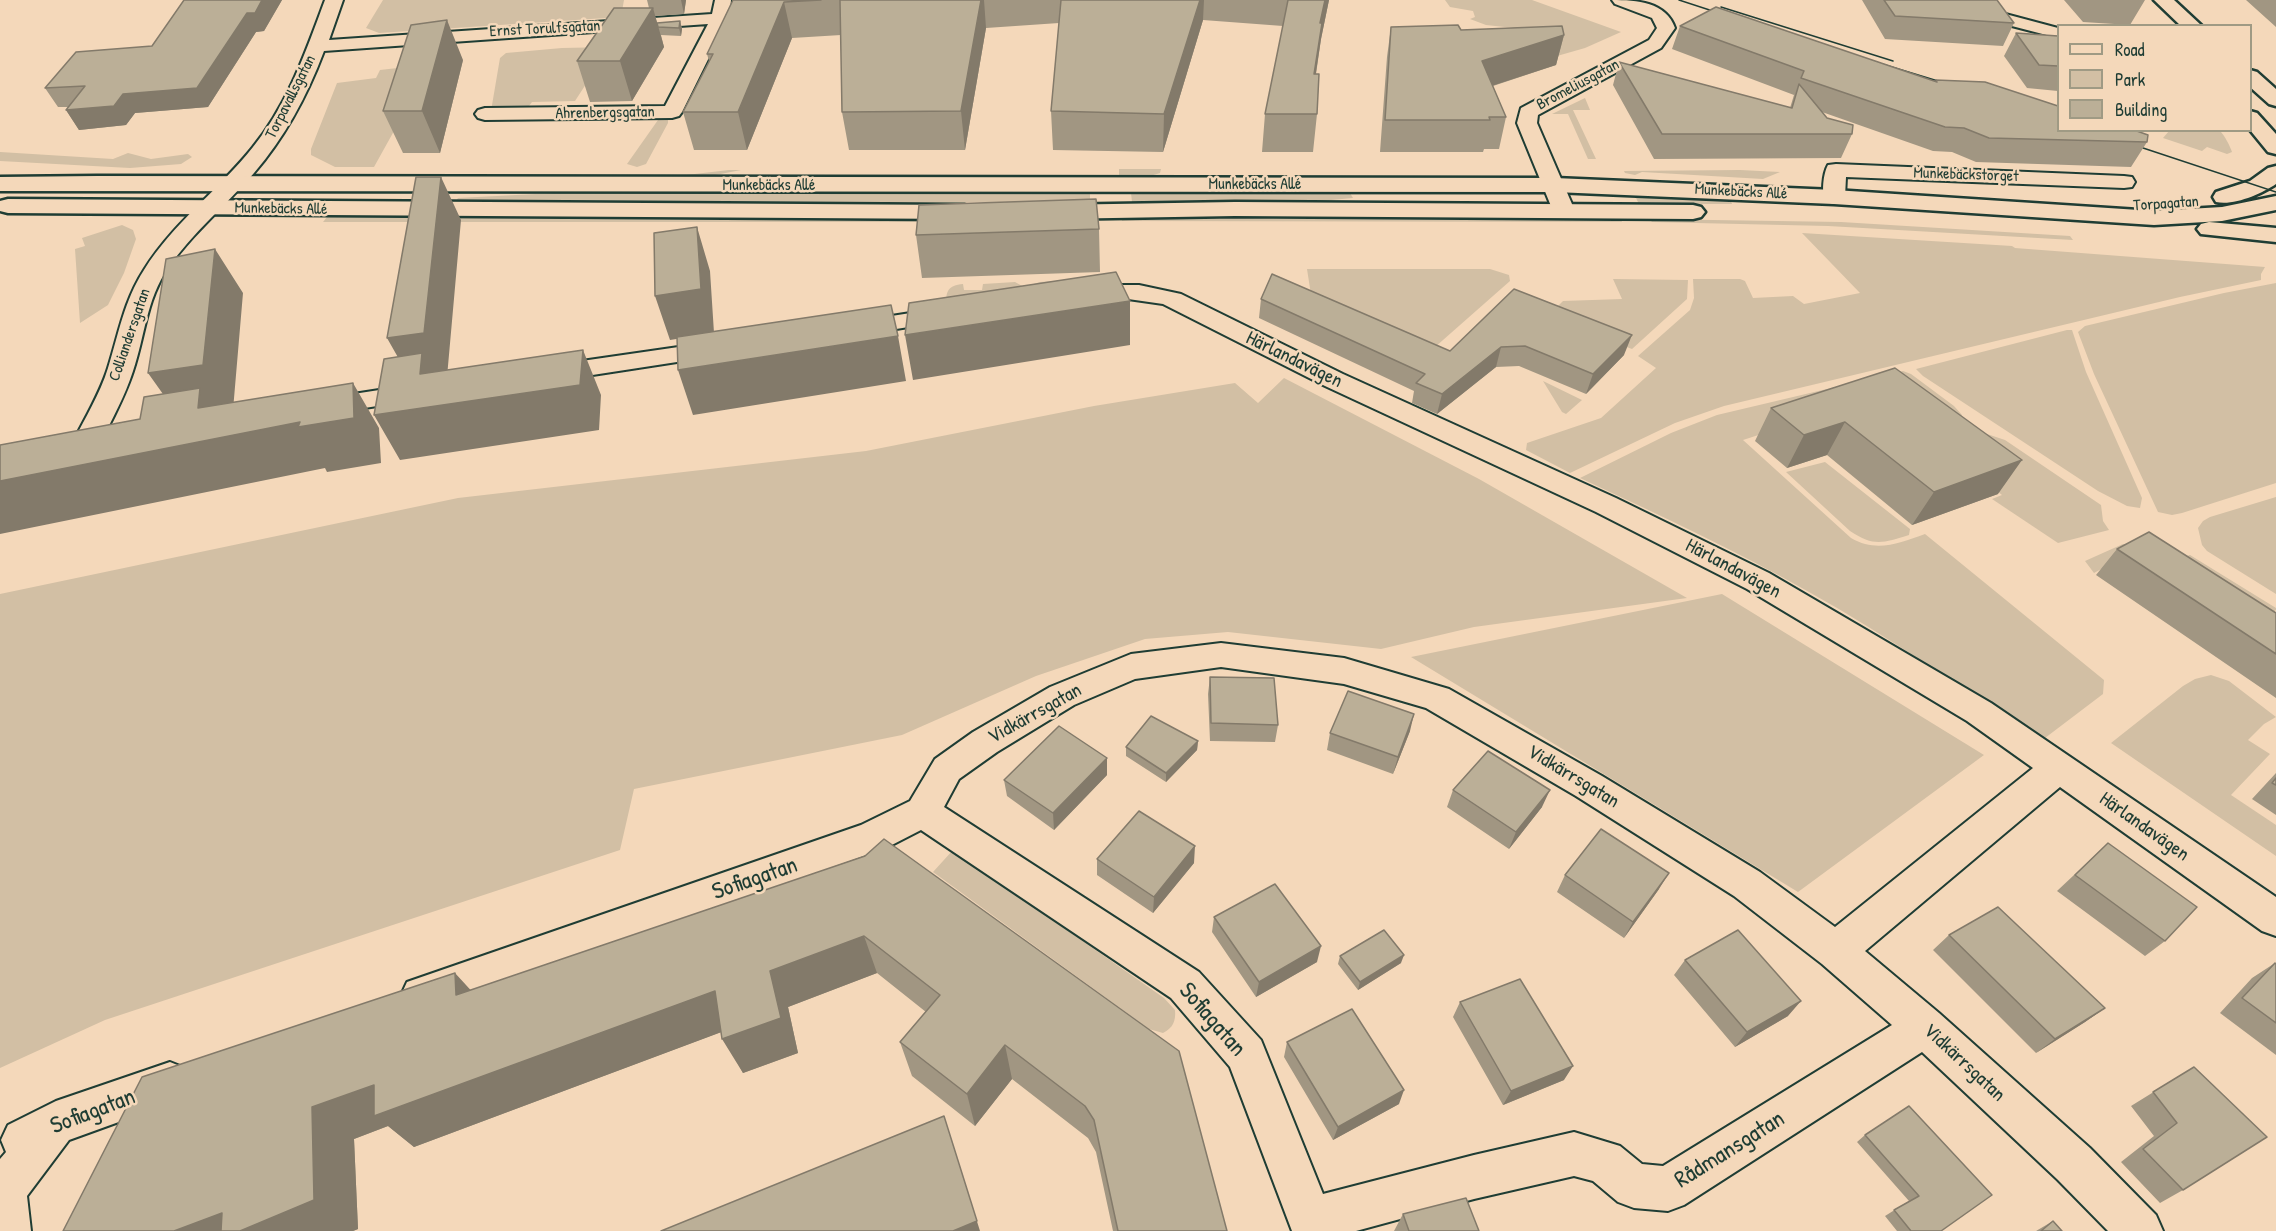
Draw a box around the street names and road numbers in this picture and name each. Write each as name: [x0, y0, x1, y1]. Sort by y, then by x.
street label: Ernst Torulfsgatan: [489, 17, 601, 41]
street label: Torpavallsgatan: [262, 52, 320, 142]
street label: Bromeliusgatan: [1533, 55, 1623, 115]
street label: Ahrenbergsgatan: [555, 103, 655, 123]
street label: Munkebäckstorget: [1913, 164, 2019, 186]
street label: Munkebäcks Allé: [1209, 175, 1301, 195]
street label: Munkebäcks Allé: [723, 176, 815, 196]
street label: Munkebäcks Allé: [1694, 180, 1788, 204]
street label: Torpagatan: [2133, 192, 2199, 216]
street label: Munkebäcks Allé: [234, 199, 328, 219]
street label: Colliandersgatan: [105, 286, 155, 384]
street label: Härlandavägen: [1242, 326, 1346, 394]
street label: Härlandavägen: [1681, 534, 1785, 604]
street label: Vidkärrsgatan: [984, 678, 1086, 750]
street label: Vidkärrsgatan: [1523, 740, 1623, 814]
street label: Härlandavägen: [2094, 787, 2194, 867]
street label: Sofiagatan: [709, 851, 801, 907]
street label: Sofiagatan: [1172, 977, 1252, 1063]
street label: Vidkärrsgatan: [1918, 1019, 2010, 1107]
street label: Sofiagatan: [47, 1083, 139, 1141]
street label: Rådmansgatan: [1670, 1105, 1790, 1195]

